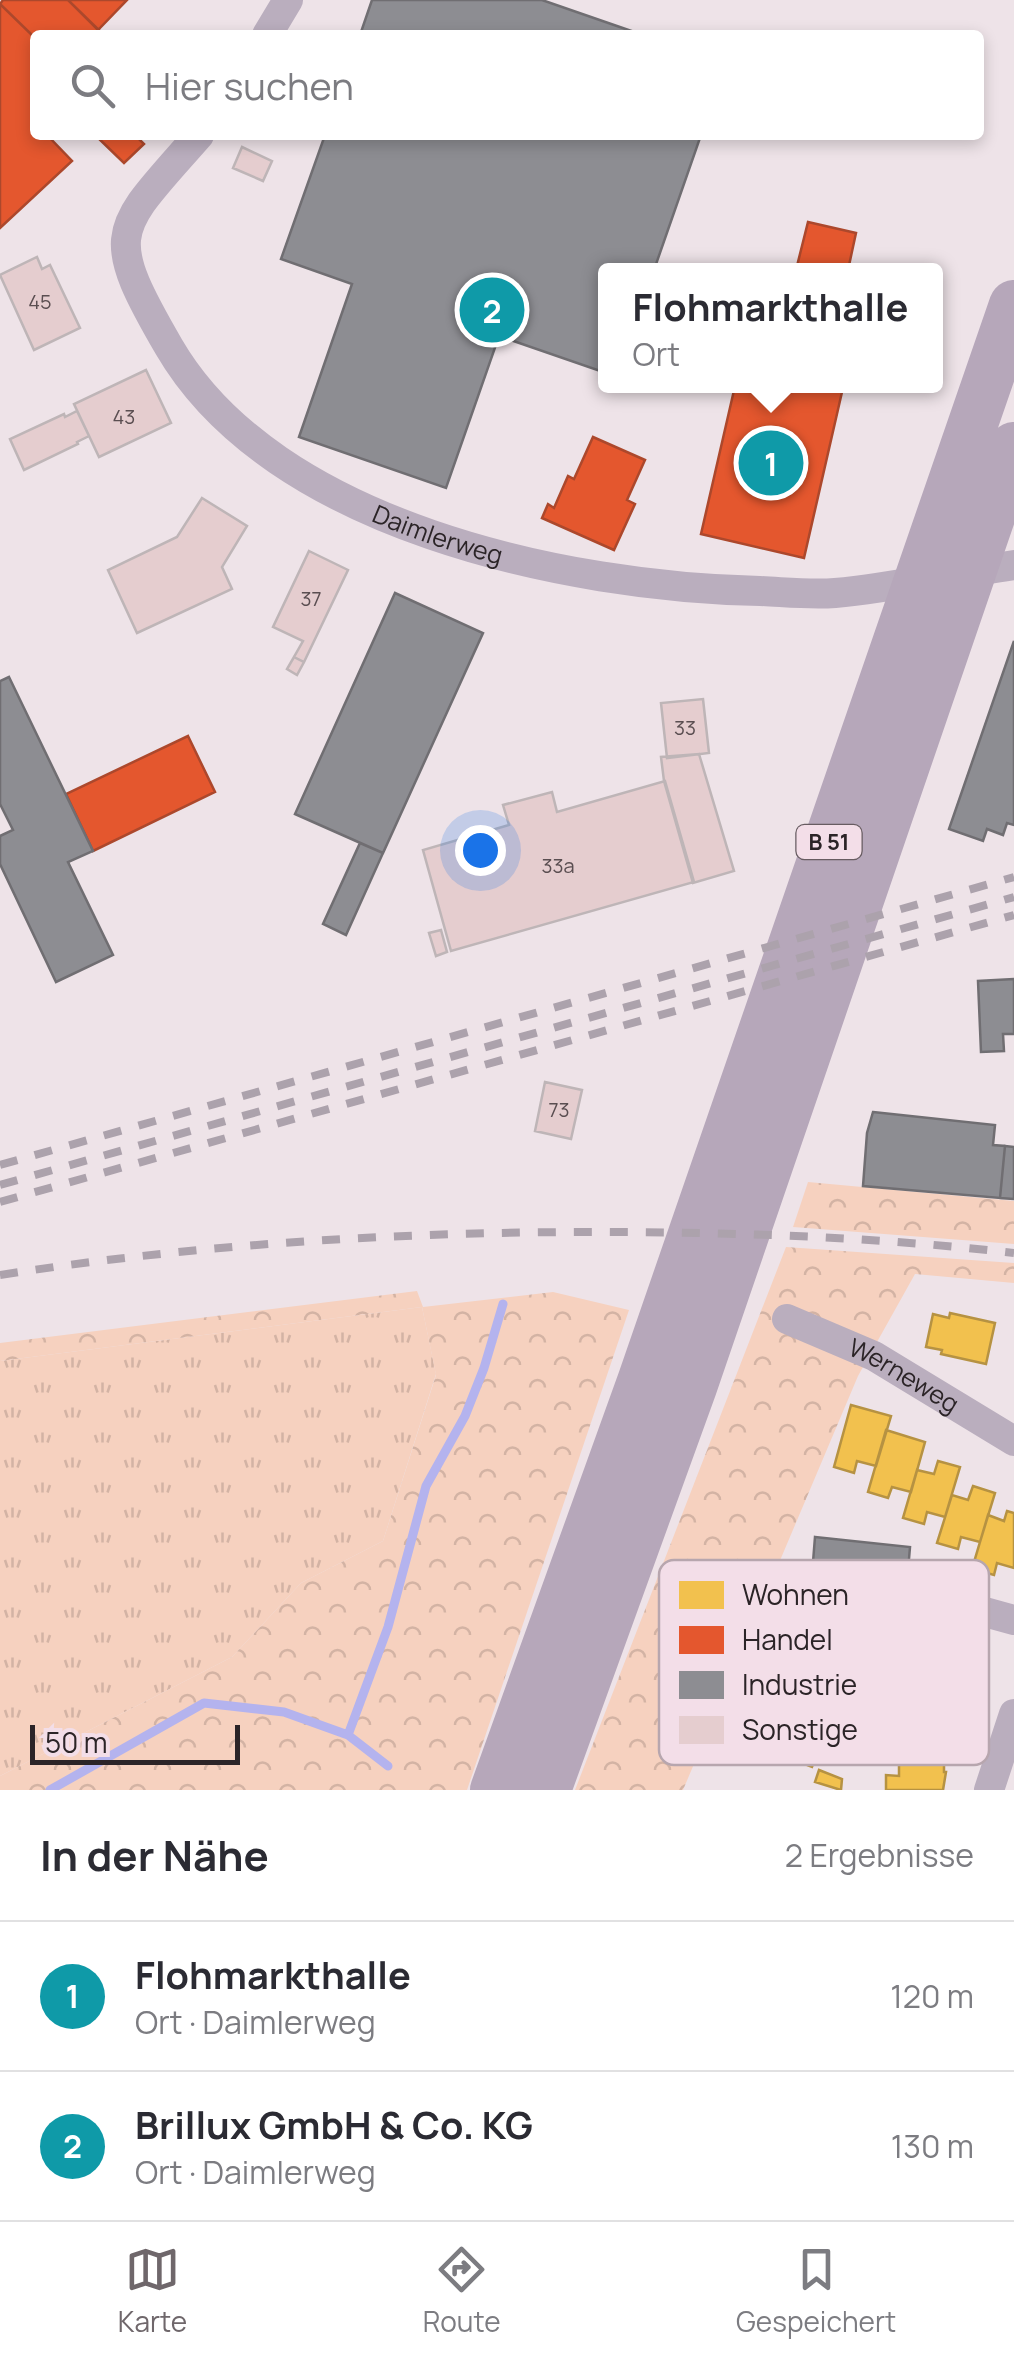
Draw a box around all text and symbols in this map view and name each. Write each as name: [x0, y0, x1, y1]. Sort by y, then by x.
search box: [30, 30, 984, 140]
icon: search: [65, 58, 120, 113]
text: Hier suchen: [145, 59, 354, 111]
popup: [598, 263, 943, 393]
pin: 2: [460, 272, 524, 348]
text: Flohmarkthalle: [633, 280, 908, 332]
house number: 45: [28, 288, 52, 315]
text: Ort: [633, 332, 680, 376]
house number: 43: [113, 403, 135, 430]
pin: 1: [738, 426, 804, 500]
street label: Daimlerweg: [367, 496, 507, 572]
house number: 37: [300, 585, 322, 612]
house number: 33: [674, 714, 696, 741]
your location: [455, 825, 506, 876]
road number: B 51: [796, 825, 862, 859]
house number: 33a: [541, 852, 575, 879]
house number: 73: [548, 1096, 570, 1123]
street label: Werneweg: [844, 1329, 966, 1421]
legend: [659, 1560, 989, 1765]
text: Wohnen: [742, 1575, 849, 1613]
text: Handel: [742, 1620, 833, 1658]
text: Industrie: [742, 1665, 857, 1703]
text: Sonstige: [742, 1710, 858, 1748]
scale bar: [30, 1720, 240, 1764]
text: 50 m: [45, 1723, 108, 1761]
text: In der Nähe: [40, 1826, 269, 1884]
text: 2 Ergebnisse: [785, 1833, 974, 1877]
text: Flohmarkthalle: [135, 1948, 411, 2000]
text: 1: [65, 1974, 80, 2018]
text: 120 m: [890, 1974, 974, 2018]
text: Ort · Daimlerweg: [135, 2000, 376, 2044]
text: Brillux GmbH & Co. KG: [135, 2098, 533, 2150]
text: 2: [63, 2124, 82, 2168]
text: 130 m: [891, 2124, 974, 2168]
text: Ort · Daimlerweg: [135, 2150, 376, 2194]
tab: Karte: [118, 2242, 187, 2340]
tab: Route: [423, 2242, 501, 2340]
tab: Gespeichert: [736, 2242, 896, 2340]

